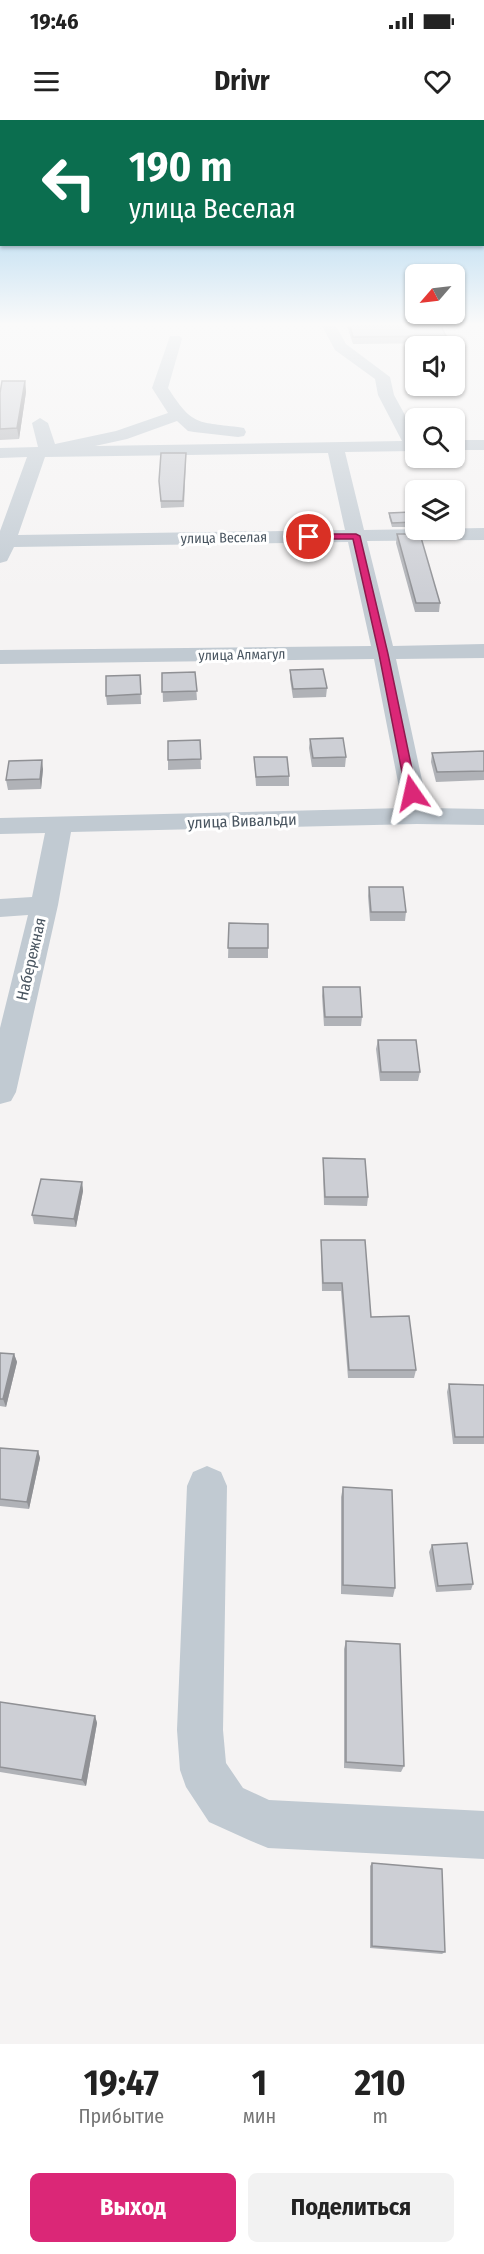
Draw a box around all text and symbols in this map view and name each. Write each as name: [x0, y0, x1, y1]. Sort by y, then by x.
text: 19:46: [30, 8, 78, 35]
icon: menu: [30, 65, 63, 98]
text: Drivr: [214, 65, 270, 97]
icon: heart: [421, 65, 454, 98]
text: 190 m: [129, 142, 232, 192]
icon: left: [30, 144, 108, 222]
text: улица Веселая: [129, 193, 296, 225]
north arrow: [405, 264, 465, 324]
map controls: [405, 264, 465, 540]
button: sound: [405, 336, 465, 396]
button: search: [405, 408, 465, 468]
button: layers: [405, 480, 465, 540]
pin: [283, 511, 334, 562]
icon: arrive: [292, 520, 325, 553]
street label: улица Веселая: [181, 529, 267, 547]
street label: улица Алмагул: [198, 646, 286, 664]
position arrow: [380, 761, 444, 825]
street label: улица Вивальди: [187, 810, 297, 832]
street label: Набережная: [12, 916, 50, 1002]
text: 19:47: [84, 2061, 159, 2105]
text: 1: [252, 2061, 267, 2105]
text: 210: [355, 2061, 406, 2105]
text: Прибытие: [78, 2104, 164, 2128]
text: мин: [243, 2104, 276, 2128]
text: m: [372, 2104, 388, 2128]
button: Выход: [30, 2173, 236, 2242]
button: Поделиться: [248, 2173, 454, 2242]

